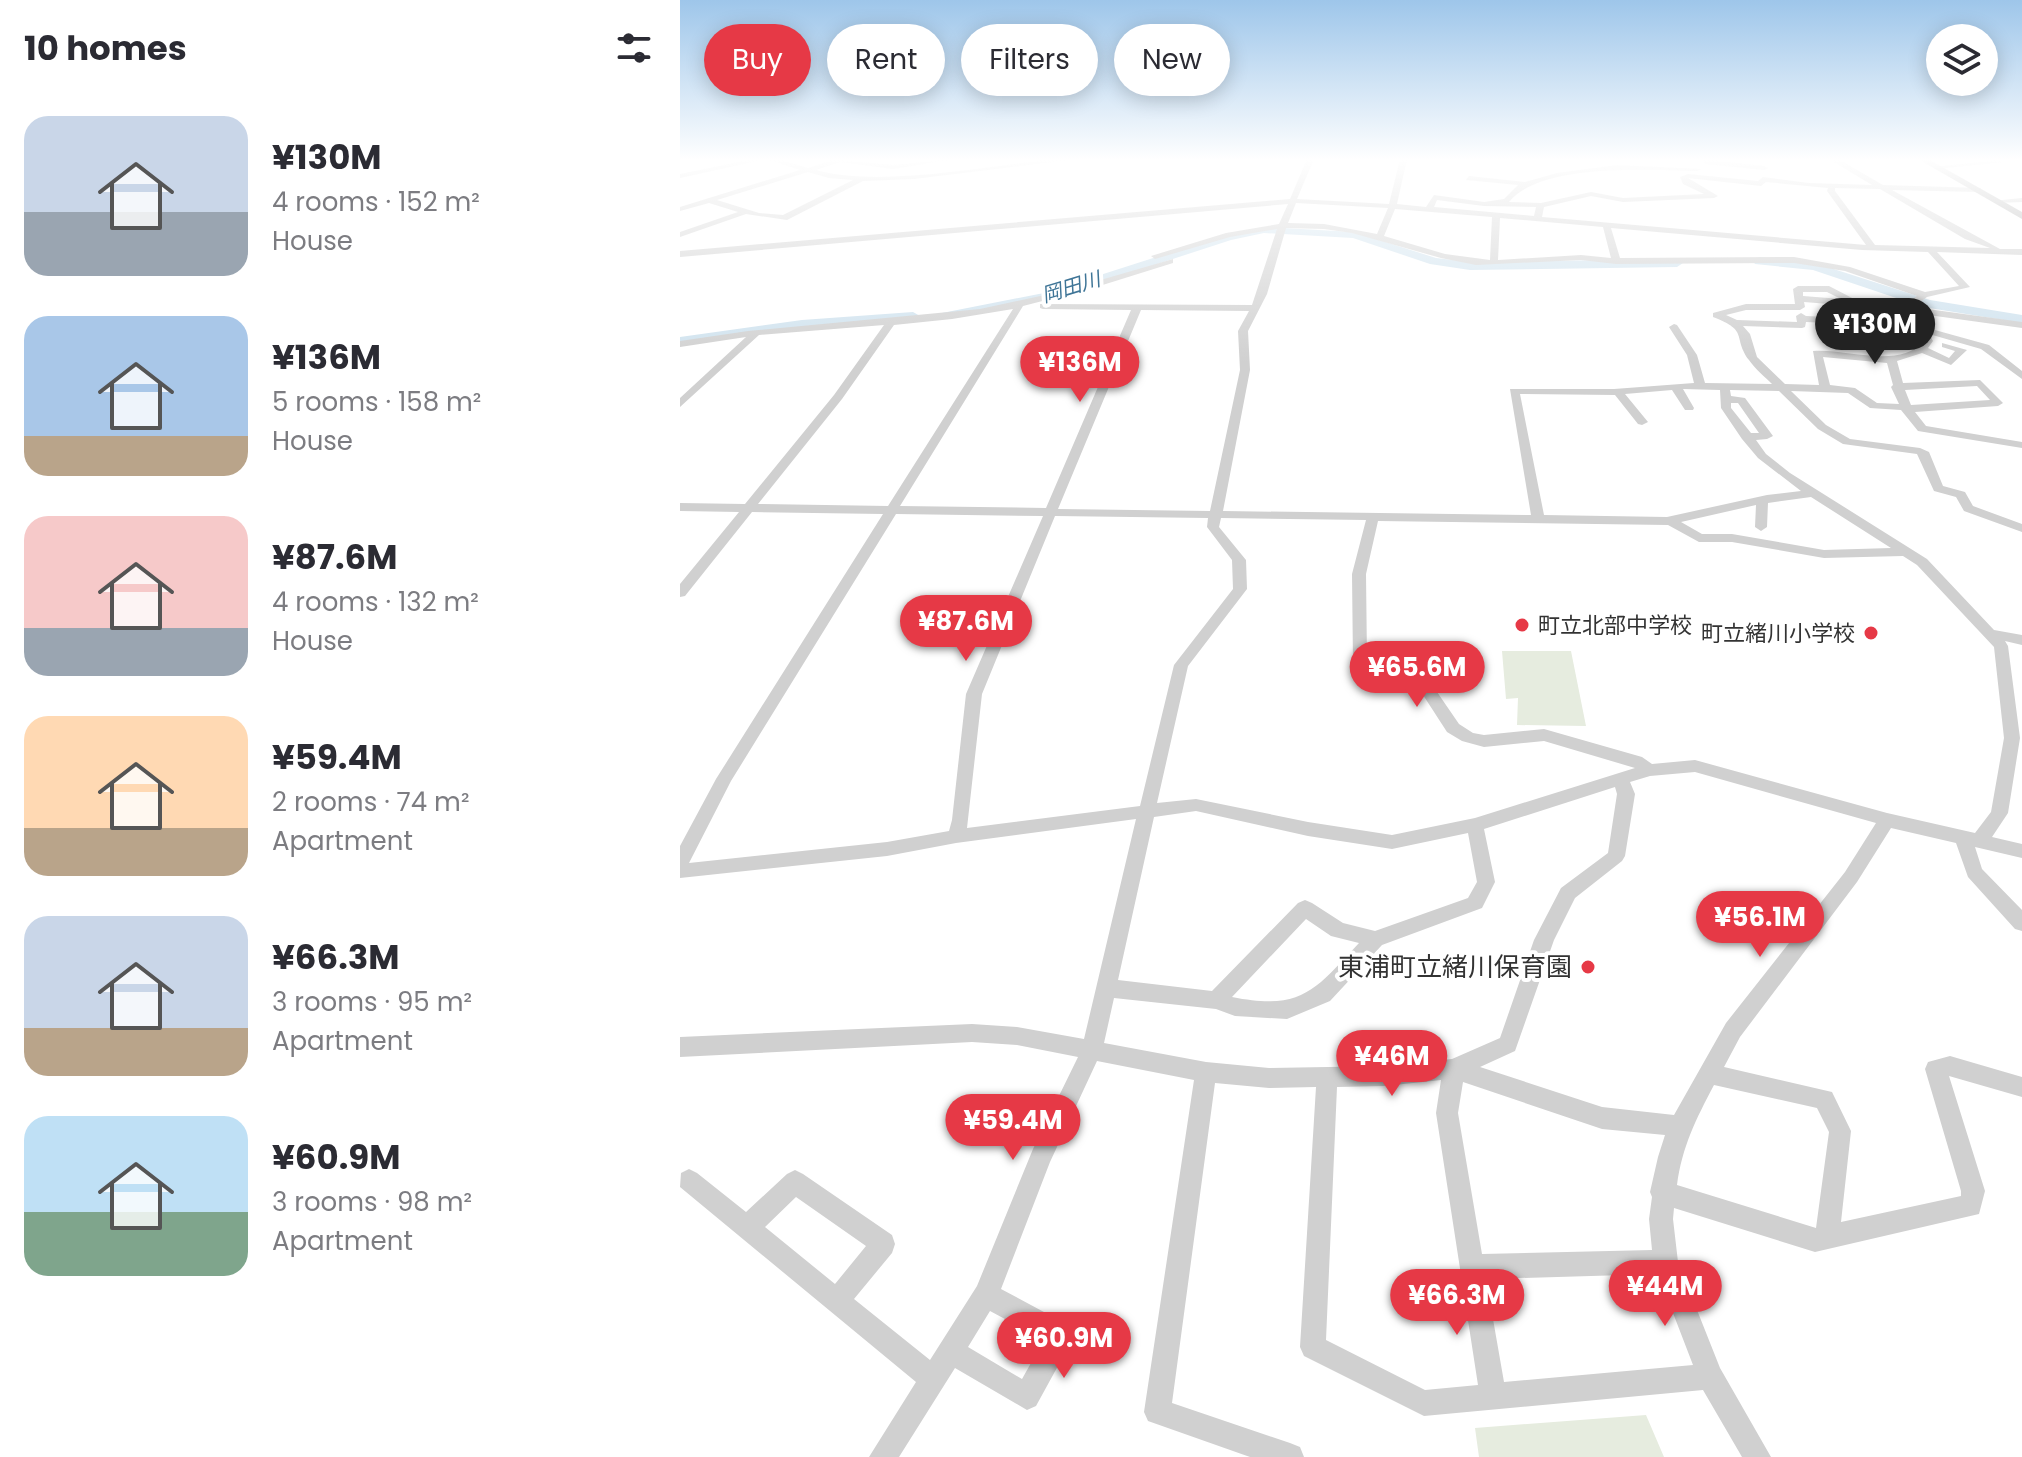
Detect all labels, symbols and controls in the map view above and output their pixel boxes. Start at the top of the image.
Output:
text: 10 homes [24,24,187,72]
chip: Buy [704,24,811,96]
chip: Rent [827,24,945,96]
chip: Filters [961,24,1098,96]
chip: New [1114,24,1230,96]
map controls [1926,24,1998,96]
button: layers [1926,24,1998,96]
icon: filters [612,26,656,70]
text: ¥130M [272,133,382,181]
icon: home [88,148,184,244]
text: 4 rooms · 152 m² [272,184,480,220]
text: House [272,223,353,259]
water label: 岡田川 [1038,264,1106,309]
pin: ¥130M [1819,298,1931,366]
text: ¥130M [1833,306,1917,342]
text: ¥136M [272,333,381,381]
pin: ¥136M [1024,336,1136,404]
text: ¥136M [1038,344,1122,380]
icon: home [88,348,184,444]
text: 5 rooms · 158 m² [272,384,481,420]
text: House [272,423,353,459]
text: ¥87.6M [272,533,398,581]
icon: home [88,548,184,644]
text: 4 rooms · 132 m² [272,584,479,620]
pin: ¥87.6M [901,595,1031,663]
text: ¥87.6M [918,603,1014,639]
place label: 町立北部中学校 [1538,610,1692,641]
marker: 町立北部中学校 [1513,616,1531,634]
place label: 町立緒川小学校 [1701,618,1855,649]
text: House [272,623,353,659]
marker: 町立緒川小学校 [1862,624,1880,642]
pin: ¥65.6M [1352,641,1482,709]
text: ¥65.6M [1368,649,1466,685]
text: ¥59.4M [272,733,402,781]
icon: home [88,748,184,844]
text: 2 rooms · 74 m² [272,784,469,820]
text: Apartment [272,823,413,859]
pin: ¥56.1M [1695,891,1825,959]
text: ¥56.1M [1714,899,1806,935]
text: ¥66.3M [272,933,400,981]
icon: home [88,948,184,1044]
place label: 東浦町立緒川保育園 [1338,949,1572,985]
marker: 東浦町立緒川保育園 [1579,958,1597,976]
text: 3 rooms · 95 m² [272,984,472,1020]
text: Apartment [272,1023,413,1059]
pin: ¥46M [1345,1030,1439,1098]
text: ¥46M [1354,1038,1430,1074]
pin: ¥59.4M [948,1094,1078,1162]
text: ¥59.4M [963,1102,1063,1138]
text: ¥60.9M [272,1133,400,1181]
icon: home [88,1148,184,1244]
text: 3 rooms · 98 m² [272,1184,472,1220]
text: Apartment [272,1223,413,1259]
pin: ¥44M [1618,1260,1712,1328]
text: ¥44M [1627,1268,1703,1304]
pin: ¥66.3M [1392,1269,1522,1337]
text: ¥66.3M [1408,1277,1506,1313]
pin: ¥60.9M [999,1312,1129,1380]
text: ¥60.9M [1015,1320,1113,1356]

